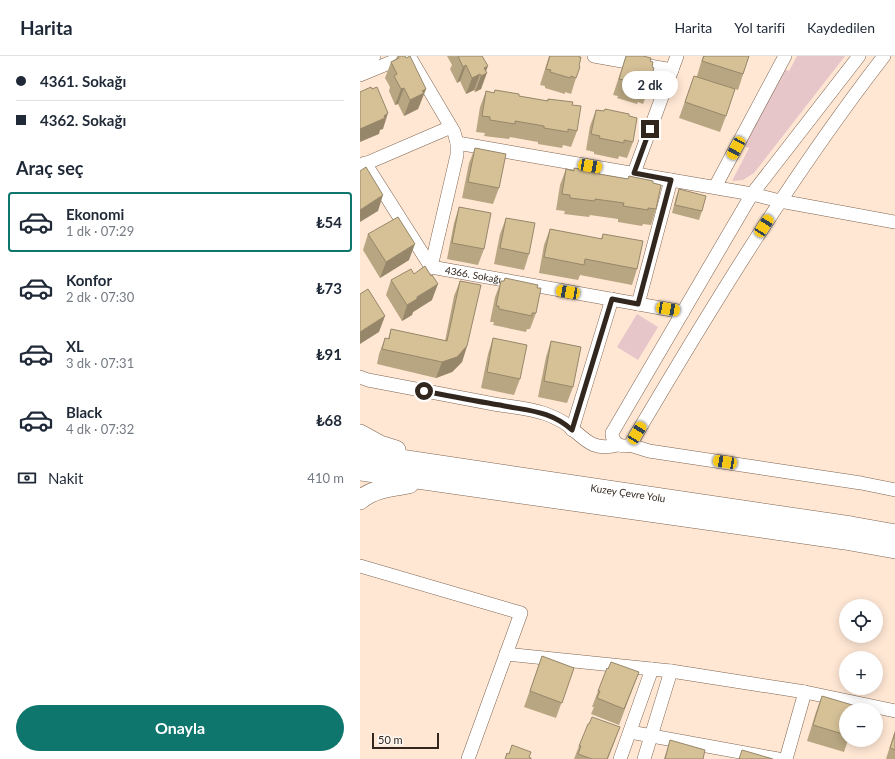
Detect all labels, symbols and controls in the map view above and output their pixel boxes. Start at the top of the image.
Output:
text: Harita [20,16,73,39]
text: Harita [674,19,712,36]
text: Yol tarifi [734,19,785,36]
text: Kaydedilen [807,19,875,36]
callout: 2 dk [622,71,678,99]
text: 4361. Sokağı [40,72,126,90]
text: 2 dk [637,77,663,93]
text: 4362. Sokağı [40,111,126,129]
route end [641,120,659,138]
car [725,135,747,161]
text: Araç seç [16,157,84,179]
car [577,158,603,174]
icon: car [18,204,54,240]
text: Ekonomi [66,205,124,223]
text: ₺54 [316,213,342,231]
car [752,213,776,239]
text: 1 dk · 07:29 [66,223,134,239]
street label: 4366. Sokağı [444,264,502,285]
icon: car [18,270,54,306]
text: Konfor [66,271,112,289]
text: ₺73 [316,279,342,297]
car [555,284,581,300]
text: 2 dk · 07:30 [66,289,134,305]
car [655,301,681,317]
icon: car [18,336,54,372]
text: XL [66,337,84,355]
text: ₺91 [316,345,342,363]
text: 3 dk · 07:31 [66,355,134,371]
route start [415,382,433,400]
icon: car [18,402,54,438]
text: Black [66,403,102,421]
text: ₺68 [316,411,342,429]
car [626,420,648,446]
text: 4 dk · 07:32 [66,421,134,437]
car [712,454,738,470]
icon: cash [16,467,38,489]
text: Nakit [48,469,83,487]
text: 410 m [307,470,344,486]
street label: Kuzey Çevre Yolu [590,481,666,504]
map controls [839,599,883,747]
button: locate [839,599,883,643]
button: + [839,651,883,695]
button: − [839,703,883,747]
button: Onayla [16,705,344,751]
scale bar [372,731,439,750]
text: 50 m [378,733,403,746]

